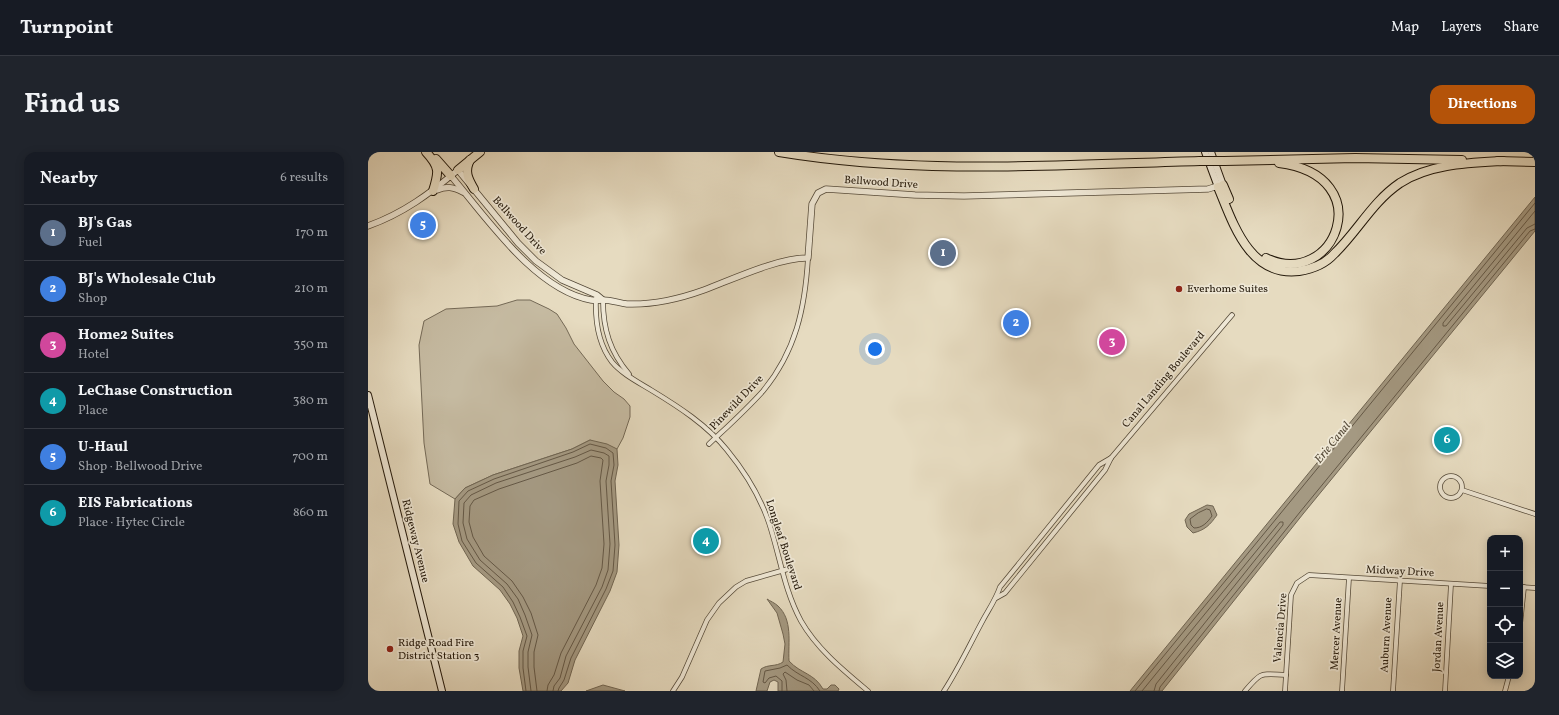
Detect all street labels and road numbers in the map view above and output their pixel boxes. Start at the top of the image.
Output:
street label: Bellwood Drive [844,173,918,193]
street label: Bellwood Drive [489,193,549,259]
street label: Canal Landing Boulevard [1119,329,1209,431]
street label: Pinewild Drive [707,372,767,434]
street label: Ridgeway Avenue [397,498,433,584]
street label: Longleaf Boulevard [761,498,805,592]
street label: Midway Drive [1366,563,1434,581]
street label: Valencia Drive [1270,593,1292,663]
street label: Mercer Avenue [1328,597,1346,671]
street label: Auburn Avenue [1378,597,1396,673]
street label: Jordan Avenue [1430,601,1448,673]

